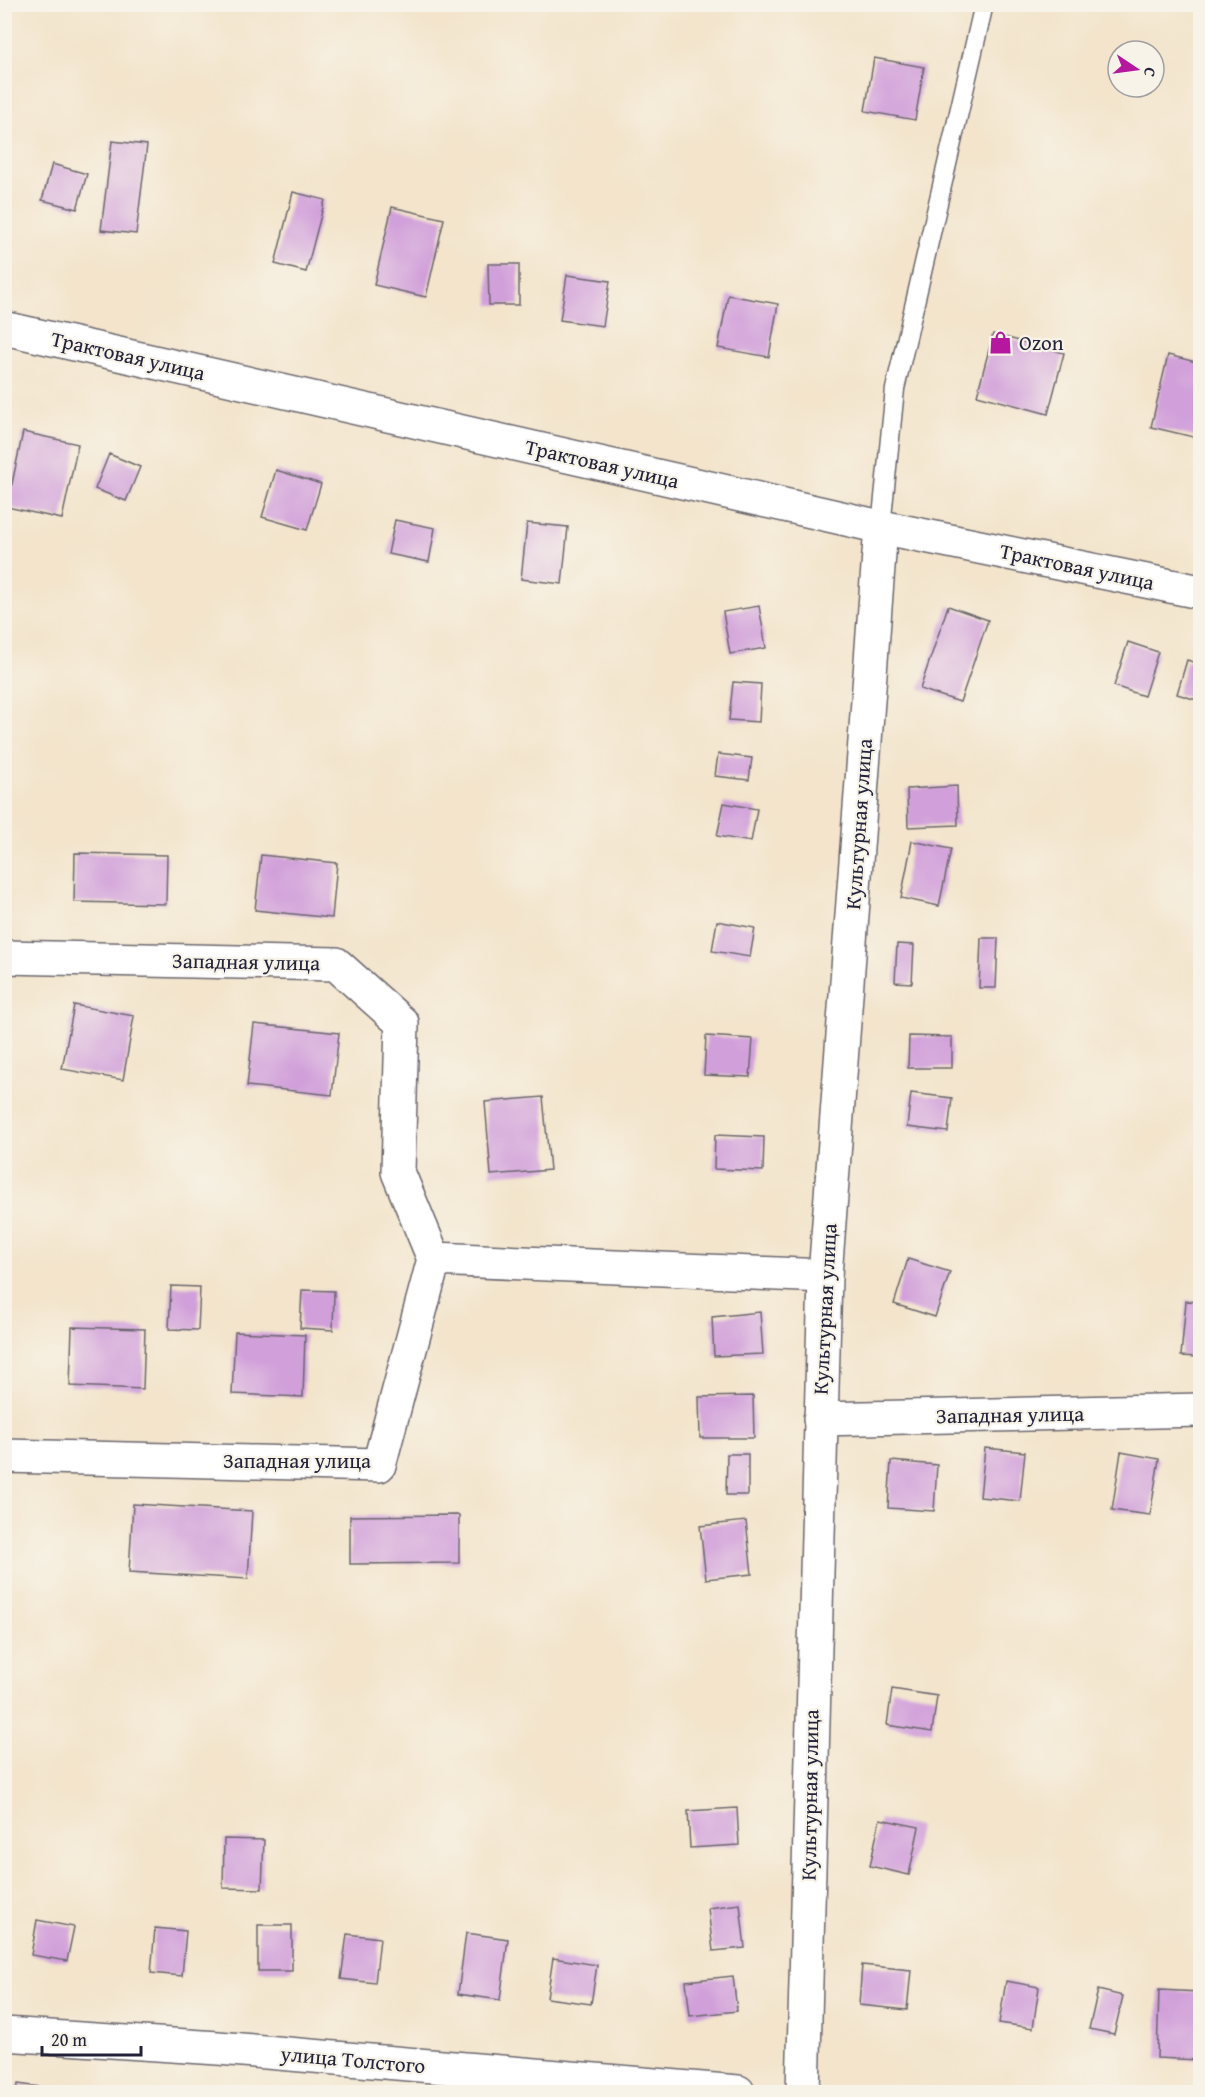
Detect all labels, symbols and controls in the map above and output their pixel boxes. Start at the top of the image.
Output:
north arrow [1106,39,1166,99]
text: С [1138,65,1163,79]
street label: Трактовая улица [48,323,208,388]
place label: Ozon [1019,327,1064,358]
shop icon: Ozon [988,330,1014,356]
street label: Трактовая улица [522,431,682,496]
street label: Трактовая улица [997,535,1157,598]
street label: Культурная улица [837,737,880,911]
street label: Западная улица [172,945,320,978]
street label: Культурная улица [805,1223,844,1395]
street label: Западная улица [936,1398,1084,1431]
street label: Западная улица [223,1445,371,1476]
street label: Культурная улица [793,1709,826,1881]
scale bar [42,2019,141,2057]
text: 20 m [51,2026,87,2053]
street label: улица Толстого [278,2038,427,2081]

